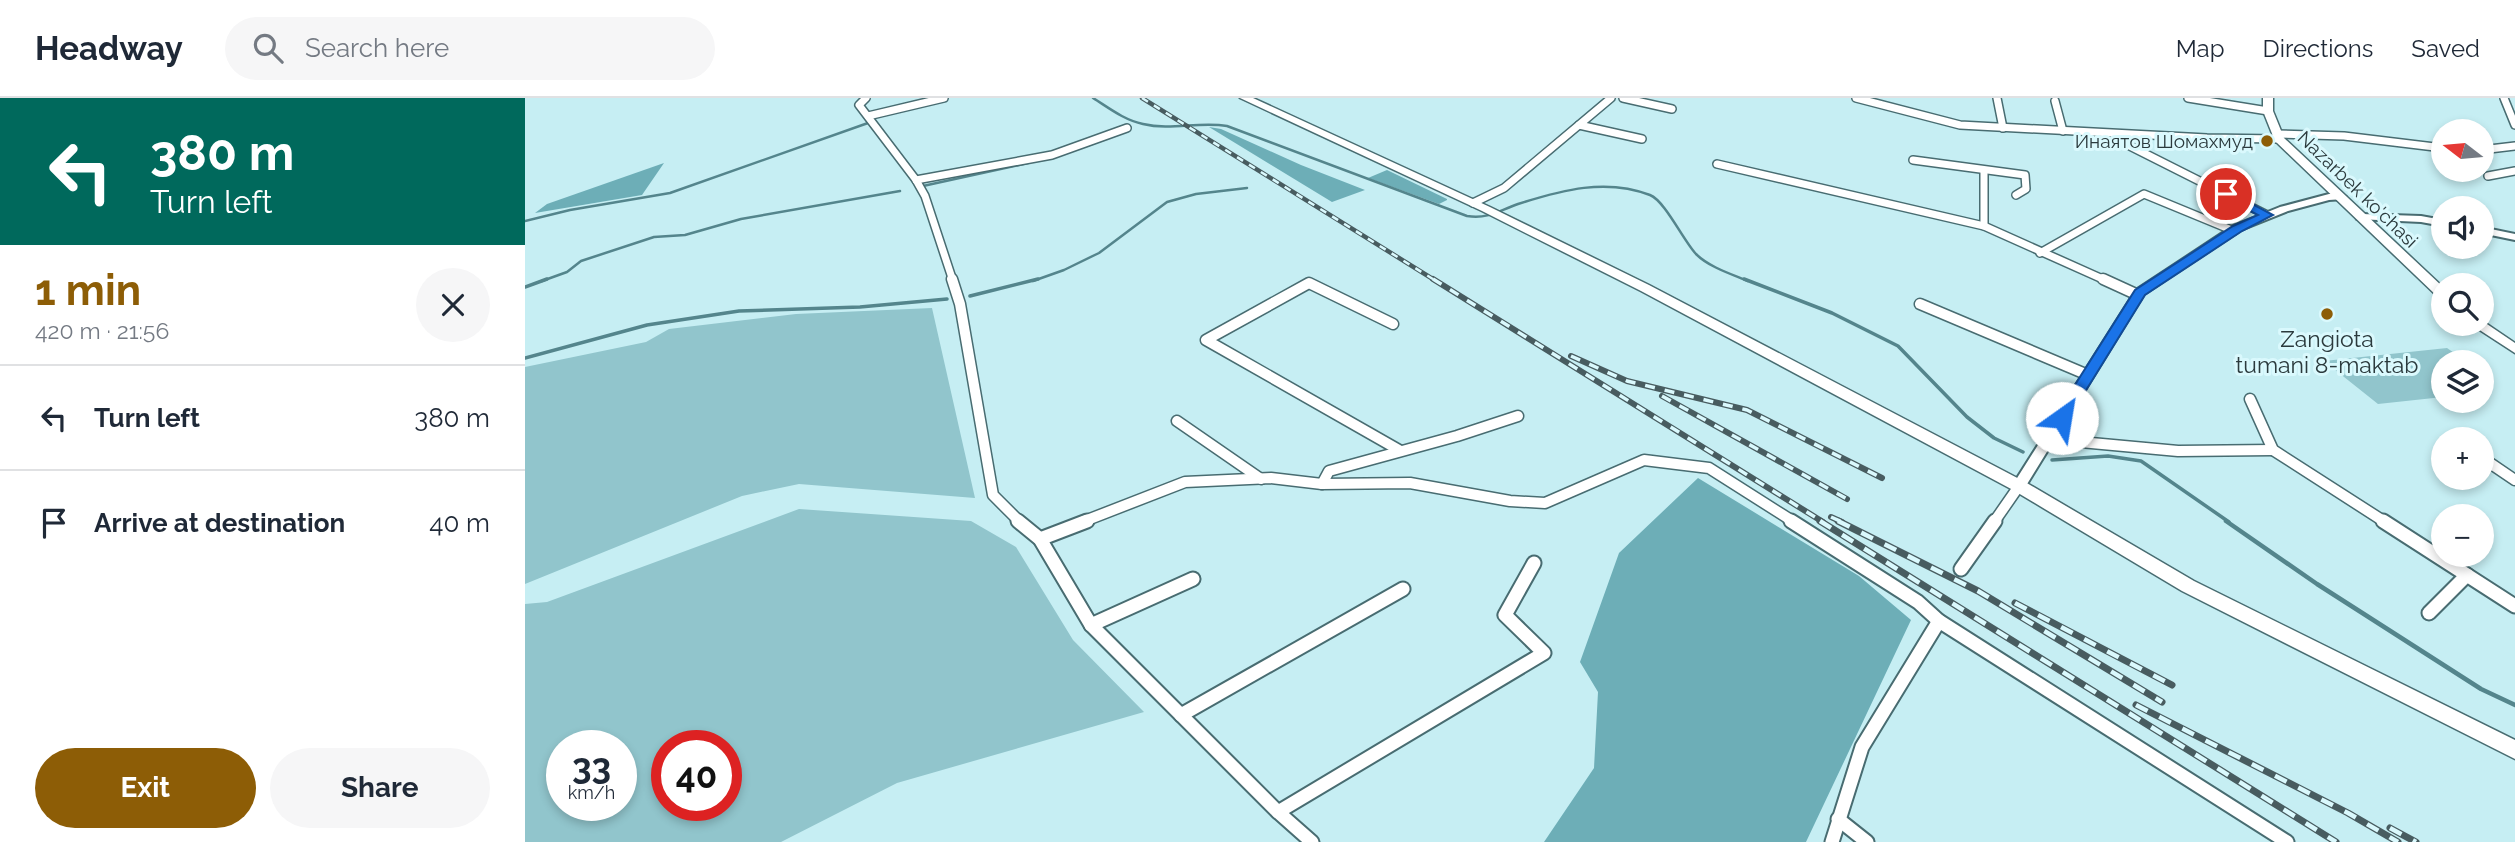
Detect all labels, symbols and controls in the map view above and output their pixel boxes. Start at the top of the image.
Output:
search box [225,17,715,80]
text: Headway [35,29,183,68]
icon: search [249,29,287,67]
text: Search here [305,33,449,63]
text: Map [2176,34,2225,63]
text: Directions [2263,34,2373,63]
text: Saved [2411,34,2480,63]
north arrow [2431,119,2494,182]
map controls [2431,119,2494,567]
text: 380 m [150,124,294,181]
icon: left [35,126,126,217]
street label: Nazarbek ko'chasi [2294,126,2422,252]
place label: Инаятов Шомахмуд [2075,130,2253,152]
marker: Инаятов Шомахмуд [2259,133,2275,149]
pin [2196,164,2256,224]
icon: arrive [2207,175,2245,213]
text: Turn left [150,183,272,220]
button: sound [2431,196,2494,259]
text: 1 min [35,266,141,315]
button: close [416,268,490,342]
button: search [2431,273,2494,336]
marker: Zangiota tumani 8-maktab [2319,306,2335,322]
text: 420 m · 21:56 [35,317,169,344]
place label: Zangiota tumani 8-maktab [2236,325,2418,378]
button: layers [2431,350,2494,413]
position arrow [2025,381,2099,455]
icon: left [35,399,73,437]
text: Turn left [94,403,200,433]
text: 380 m [414,403,490,433]
button: + [2431,427,2494,490]
icon: arrive [35,504,73,542]
button: − [2431,504,2494,567]
text: Arrive at destination [94,508,345,538]
text: 40 m [429,508,490,538]
speed limit sign: 40 [651,730,742,821]
text: 33 [572,746,611,787]
button: Exit [35,748,256,828]
button: Share [270,748,490,828]
text: km/h [568,782,615,803]

